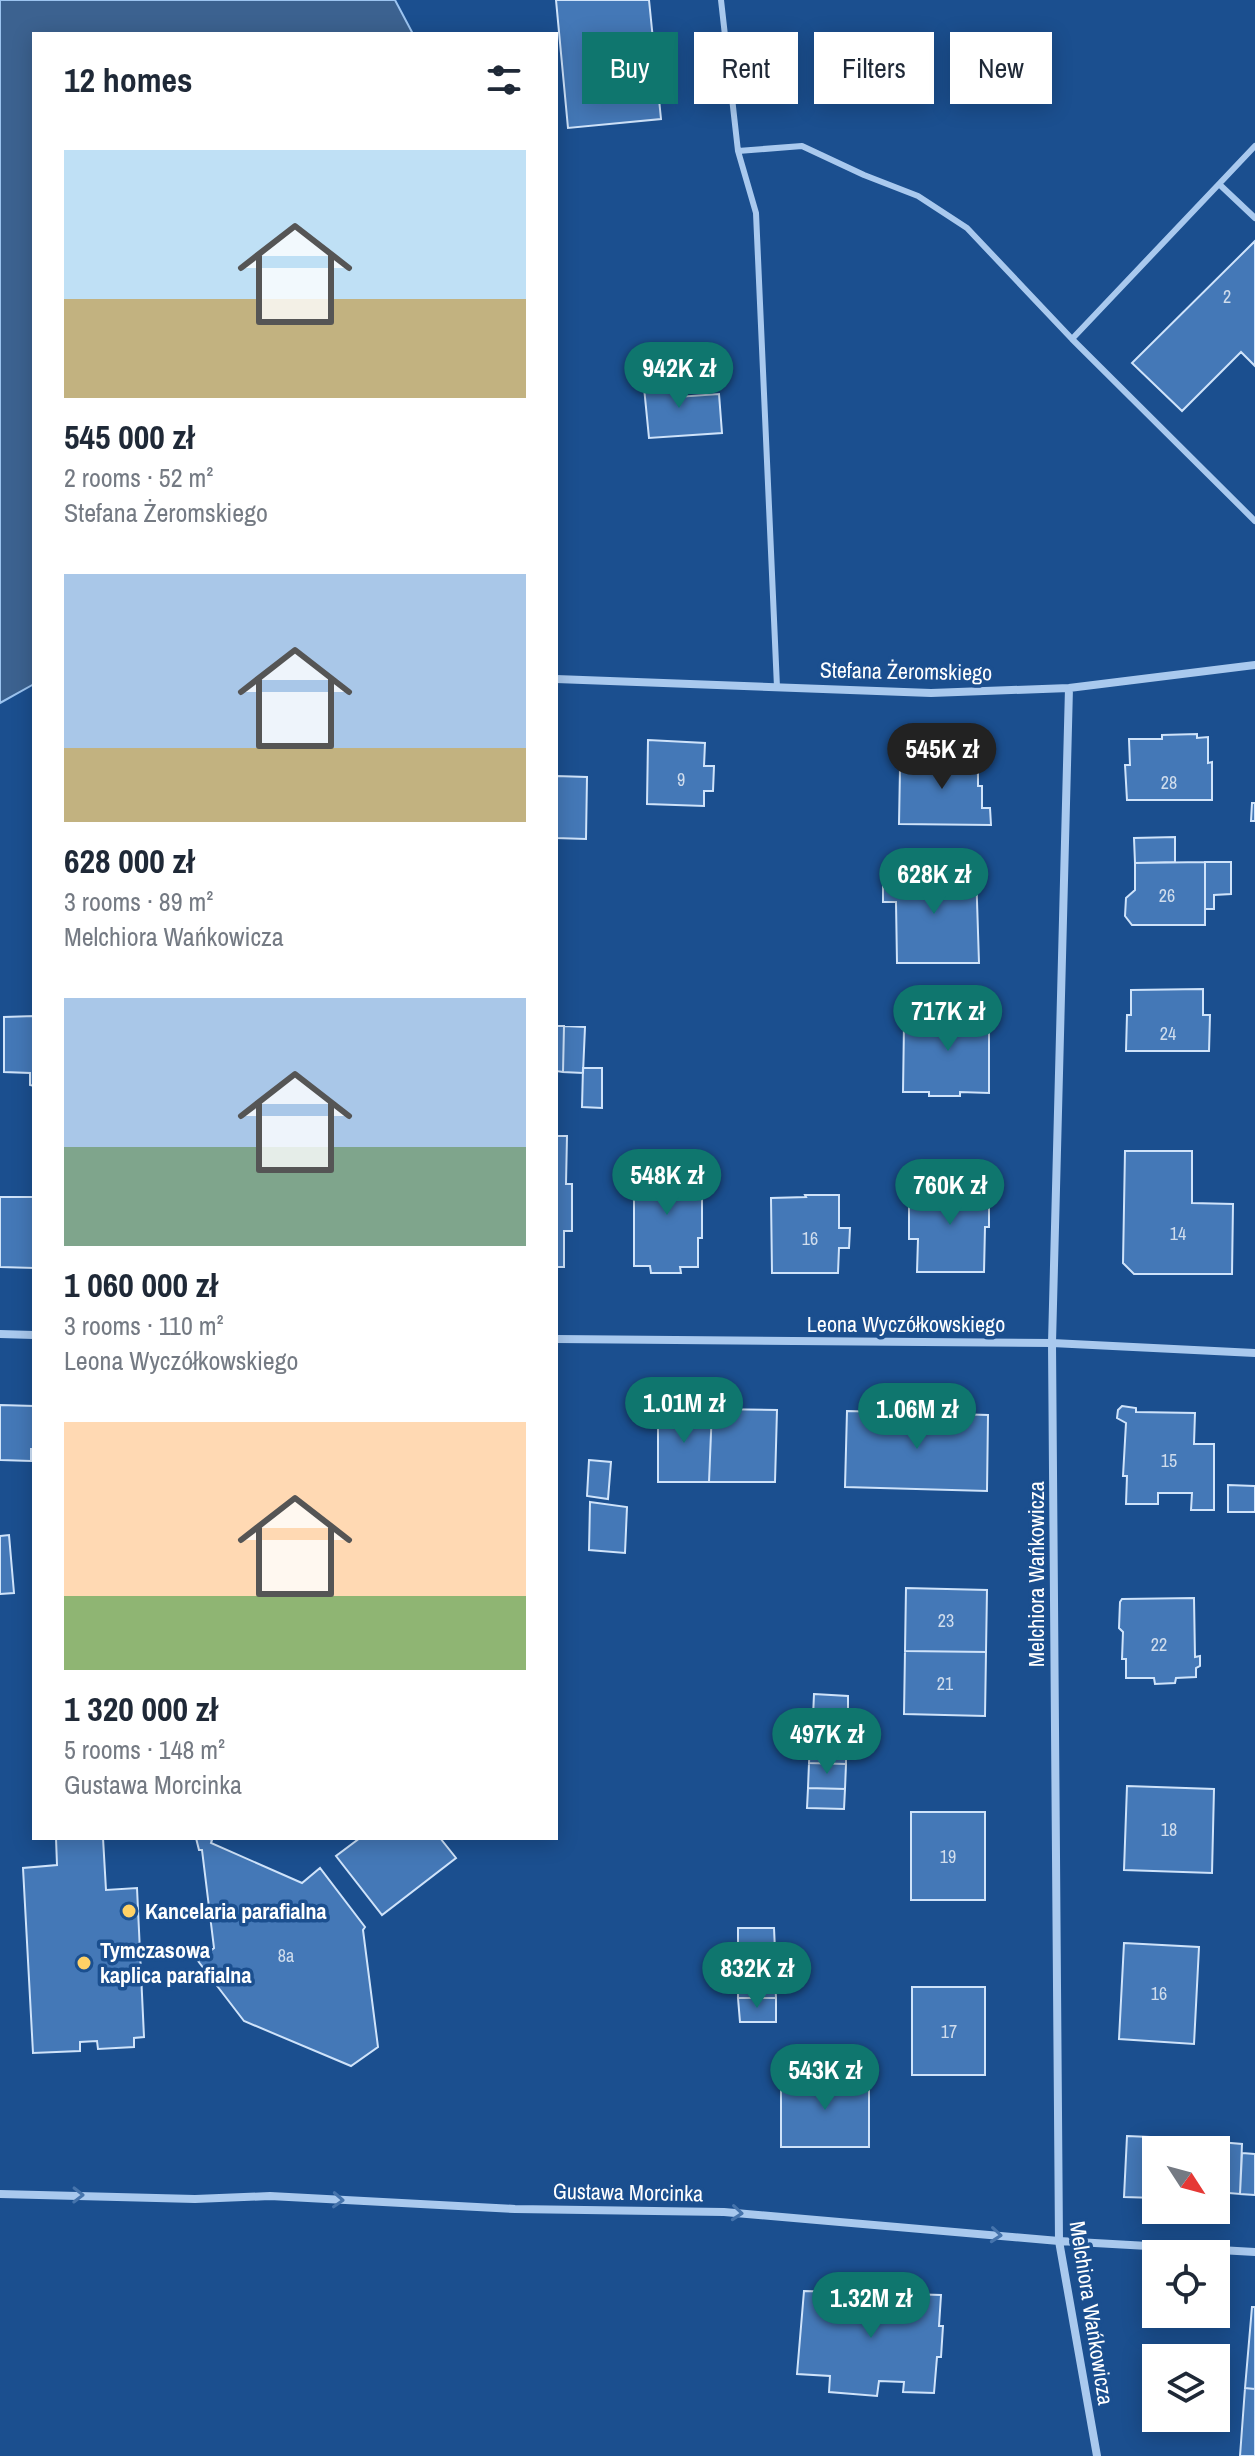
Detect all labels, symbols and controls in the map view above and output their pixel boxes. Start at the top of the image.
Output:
chip: Buy [582,32,678,104]
chip: Rent [694,32,798,104]
chip: Filters [814,32,934,104]
chip: New [950,32,1052,104]
text: 12 homes [64,57,193,103]
icon: filters [482,58,526,102]
icon: home [223,202,367,346]
house number: 2 [1223,284,1231,309]
pin: 942K zł [605,342,753,410]
text: 942K zł [642,350,716,385]
text: 545 000 zł [64,414,194,460]
text: 2 rooms · 52 m² [64,460,213,495]
text: Stefana Żeromskiego [64,495,268,530]
icon: home [223,626,367,770]
street label: Stefana Żeromskiego [820,654,992,688]
pin: 545K zł [868,723,1016,791]
text: 545K zł [905,731,979,766]
house number: 9 [677,767,685,792]
house number: 28 [1161,770,1177,795]
text: 628 000 zł [64,838,194,884]
pin: 628K zł [860,848,1008,916]
text: 628K zł [897,856,971,891]
house number: 26 [1159,883,1175,908]
text: 3 rooms · 89 m² [64,884,213,919]
text: Melchiora Wańkowicza [64,919,284,954]
pin: 717K zł [874,985,1022,1053]
text: 717K zł [911,993,985,1028]
house number: 24 [1160,1021,1176,1046]
icon: home [223,1050,367,1194]
pin: 548K zł [593,1149,741,1217]
text: 548K zł [630,1157,704,1192]
pin: 760K zł [876,1159,1024,1227]
text: 760K zł [913,1167,987,1202]
house number: 14 [1170,1221,1186,1246]
house number: 16 [802,1226,818,1251]
text: 1 060 000 zł [64,1262,217,1308]
text: 3 rooms · 110 m² [64,1308,224,1343]
street label: Leona Wyczółkowskiego [807,1309,1005,1339]
text: Leona Wyczółkowskiego [64,1343,298,1378]
pin: 1.01M zł [601,1377,767,1445]
pin: 1.06M zł [834,1383,1000,1451]
text: 1.01M zł [643,1385,725,1420]
text: 1.06M zł [876,1391,958,1426]
house number: 15 [1161,1448,1177,1473]
icon: home [223,1474,367,1618]
street label: Melchiora Wańkowicza [1021,1481,1051,1667]
house number: 23 [938,1608,954,1633]
house number: 22 [1151,1632,1167,1657]
house number: 21 [937,1671,954,1696]
text: 1 320 000 zł [64,1686,217,1732]
pin: 497K zł [753,1708,901,1776]
text: 497K zł [790,1716,864,1751]
text: 5 rooms · 148 m² [64,1732,225,1767]
text: Gustawa Morcinka [64,1767,242,1802]
house number: 18 [1161,1817,1177,1842]
house number: 19 [940,1844,956,1869]
place label: Kancelaria parafialna [145,1896,327,1926]
marker: Kancelaria parafialna [120,1902,138,1920]
place label: Tymczasowa kaplica parafialna [100,1935,251,1990]
pin: 832K zł [683,1942,831,2010]
house number: 8a [278,1943,294,1968]
text: 832K zł [720,1950,794,1985]
marker: Tymczasowa kaplica parafialna [75,1954,93,1972]
house number: 16 [1151,1981,1167,2006]
house number: 17 [941,2019,957,2044]
pin: 543K zł [751,2044,899,2112]
text: 543K zł [788,2052,862,2087]
north arrow [1142,2136,1230,2224]
map controls [1142,2136,1230,2432]
street label: Gustawa Morcinka [553,2176,703,2208]
one-way arrow [72,2186,85,2204]
one-way arrow [332,2191,345,2208]
one-way arrow [731,2204,744,2221]
street label: Melchiora Wańkowicza [1063,2219,1121,2407]
one-way arrow [990,2226,1003,2243]
button: locate [1142,2240,1230,2328]
pin: 1.32M zł [788,2272,954,2340]
text: 1.32M zł [830,2280,912,2315]
button: layers [1142,2344,1230,2432]

